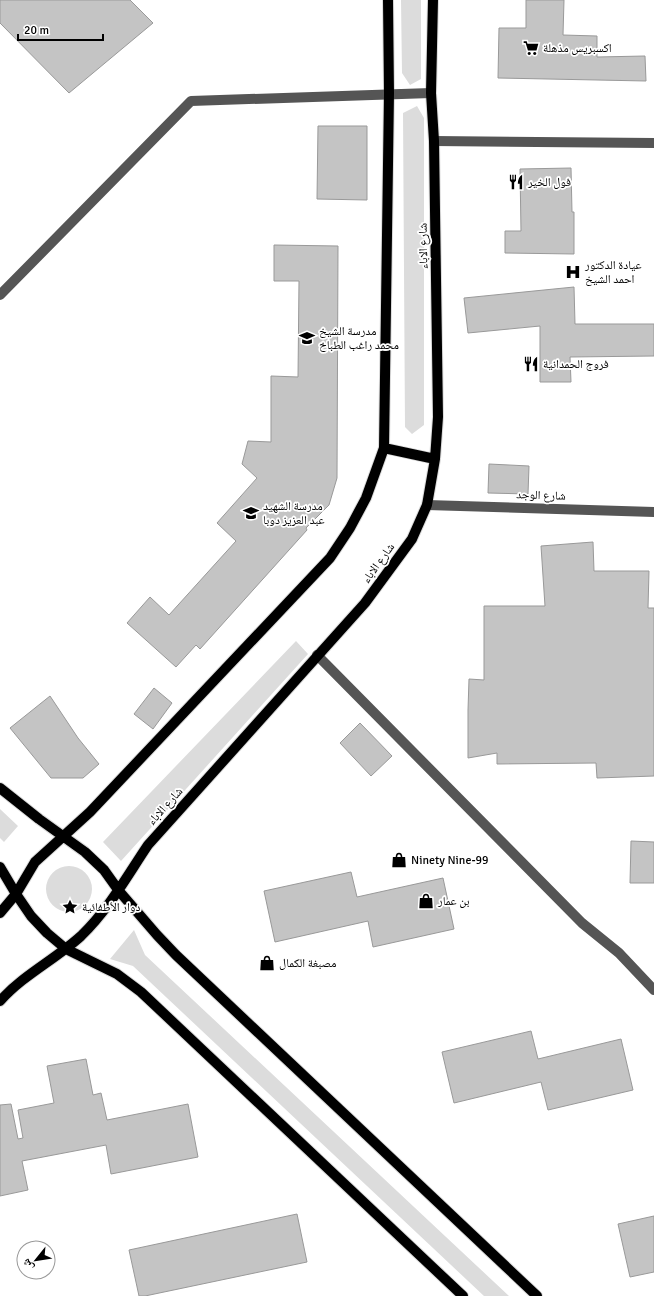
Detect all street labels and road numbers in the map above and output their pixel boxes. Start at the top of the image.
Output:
street label: شارع الاباء [416,223,431,269]
street label: شارع الوجد [516,487,566,504]
street label: شارع الاباء [359,540,398,586]
street label: شارع الاباء [144,784,186,828]

